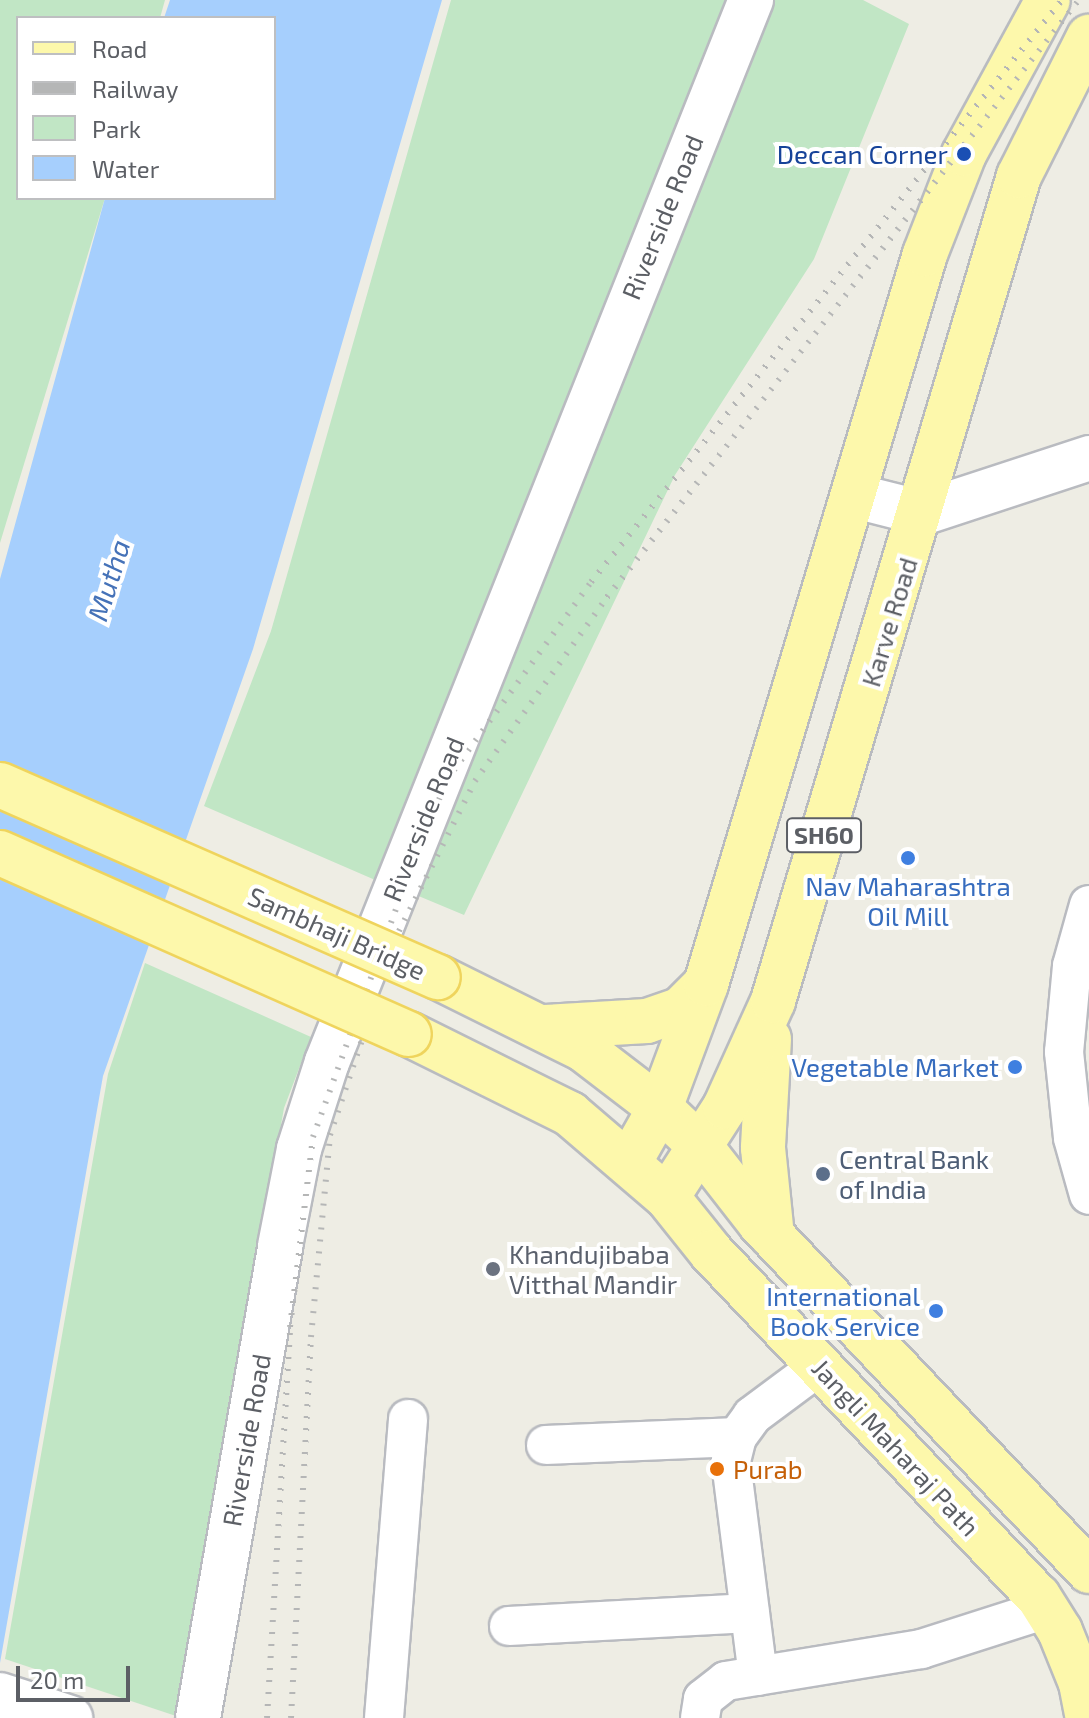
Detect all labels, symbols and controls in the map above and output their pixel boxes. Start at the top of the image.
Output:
legend [16,16,276,200]
text: Road [92,34,147,63]
text: Railway [92,74,178,103]
text: Park [92,114,141,143]
street label: Riverside Road [615,130,709,304]
place label: Deccan Corner [777,138,948,170]
marker: Deccan Corner [955,145,973,163]
text: Water [92,154,159,183]
water label: Mutha [80,535,136,625]
street label: Karve Road [855,554,923,690]
street label: Riverside Road [376,732,470,906]
road number: SH60 [786,815,862,855]
marker: Nav Maharashtra Oil Mill [899,849,917,867]
place label: Nav Maharashtra Oil Mill [805,870,1011,932]
street label: Sambhaji Bridge [243,880,431,986]
place label: Vegetable Market [791,1051,999,1083]
marker: Vegetable Market [1006,1058,1024,1076]
place label: Central Bank of India [839,1143,990,1204]
marker: Central Bank of India [814,1165,832,1183]
place label: Khandujibaba Vitthal Mandir [509,1238,678,1300]
marker: Khandujibaba Vitthal Mandir [484,1260,502,1278]
place label: International Book Service [766,1280,920,1342]
marker: International Book Service [927,1302,945,1320]
street label: Riverside Road [215,1351,277,1529]
street label: Jangli Maharaj Path [806,1352,986,1542]
place label: Purab [733,1453,803,1485]
marker: Purab [708,1460,726,1478]
scale bar [20,1650,134,1700]
text: 20 m [30,1665,84,1694]

